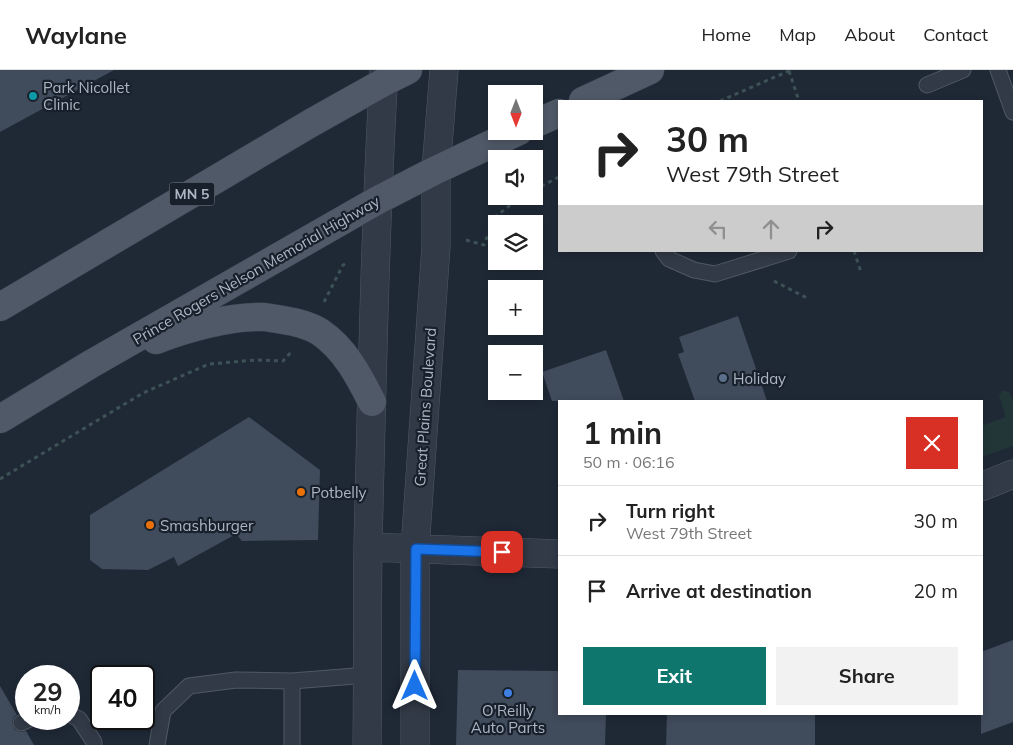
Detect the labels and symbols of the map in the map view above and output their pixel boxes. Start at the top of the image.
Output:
place label: Park Nicollet Clinic [43,78,130,114]
north arrow [488,85,542,140]
marker: Park Nicollet Clinic [27,90,39,102]
road number: MN 5 [170,182,214,206]
street label: Prince Rogers Nelson Memorial Highway [129,191,383,349]
street label: Great Plains Boulevard [410,327,440,487]
place label: Holiday [733,369,786,388]
marker: Holiday [717,372,729,384]
place label: Potbelly [311,483,366,502]
marker: Potbelly [295,486,307,498]
place label: Smashburger [160,516,254,535]
marker: Smashburger [144,519,156,531]
pin [481,531,523,573]
position arrow [388,659,440,711]
speed limit sign: 40 [90,665,155,730]
marker: O'Reilly Auto Parts [502,687,514,699]
place label: O'Reilly Auto Parts [471,701,545,737]

